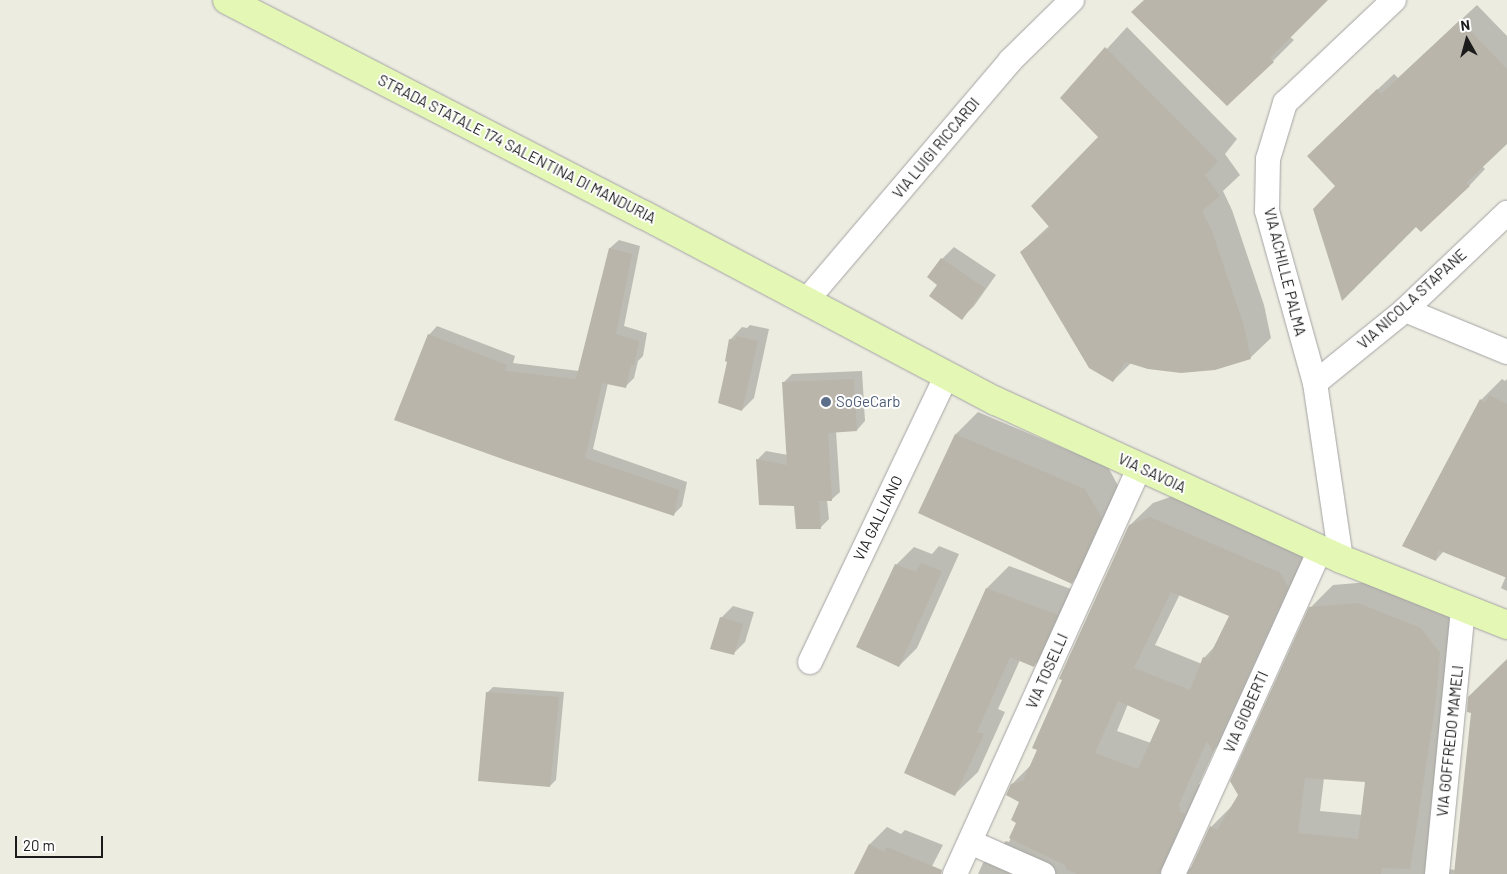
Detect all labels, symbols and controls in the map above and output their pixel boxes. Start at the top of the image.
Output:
north arrow [1442,15,1492,65]
text: N [1459,16,1471,34]
street label: STRADA STATALE 174 SALENTINA DI MANDURIA [375,71,659,227]
street label: VIA LUIGI RICCARDI [889,94,983,202]
street label: VIA ACHILLE PALMA [1260,206,1310,338]
street label: VIA NICOLA STAPANE [1354,245,1470,353]
place label: SoGeCarb [836,393,900,411]
marker: SoGeCarb [820,396,832,408]
street label: VIA SAVOIA [1115,449,1189,497]
street label: VIA GALLIANO [850,472,906,564]
street label: VIA TOSELLI [1022,630,1072,712]
street label: VIA GOFFREDO MAMELI [1433,664,1467,818]
street label: VIA GIOBERTI [1220,668,1272,756]
scale bar [18,826,105,858]
text: 20 m [23,836,55,854]

